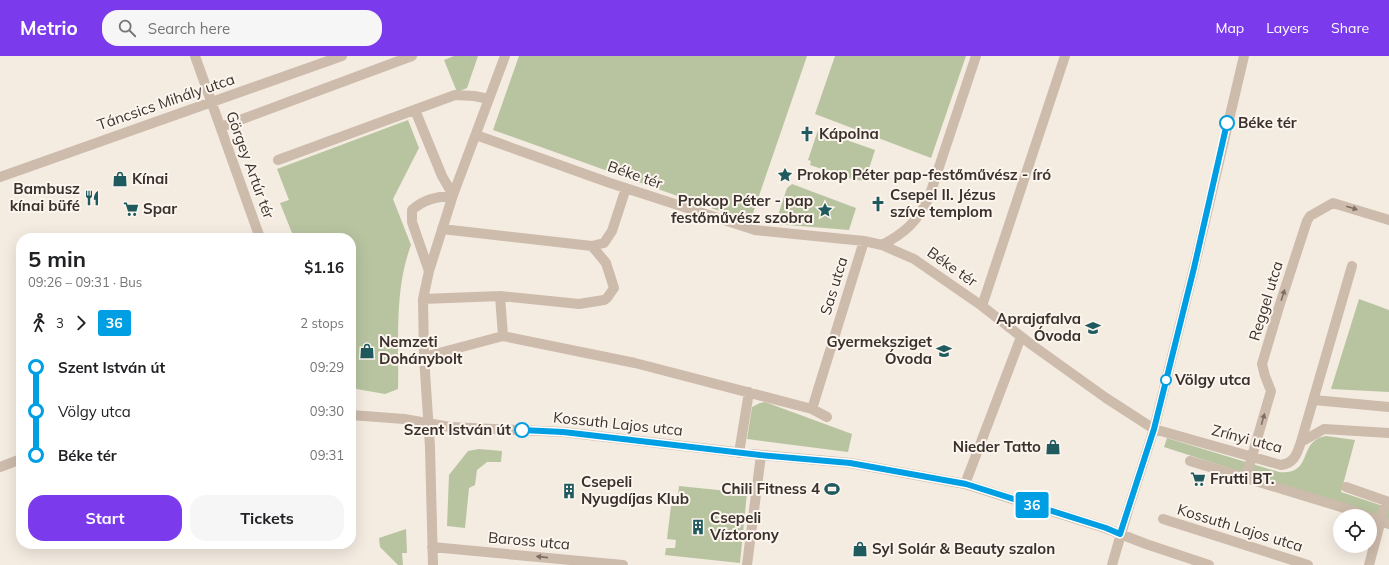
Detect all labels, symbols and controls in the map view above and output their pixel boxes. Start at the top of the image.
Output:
search box [102,10,382,46]
text: Metrio [20,16,78,40]
icon: search [116,17,138,39]
text: Search here [148,19,230,38]
text: Map [1215,19,1244,37]
text: Layers [1266,19,1309,37]
text: Share [1331,19,1369,37]
street label: Táncsics Mihály utca [95,69,237,134]
street label: Görgey Artúr tér [222,109,279,222]
place label: Béke tér [1238,113,1297,132]
marker: Béke tér [1219,115,1235,131]
place label: Kápolna [819,124,879,143]
church icon: Kápolna [798,125,816,143]
street label: Béke tér [605,156,666,193]
place label: Prokop Péter pap-festőművész - író [797,165,1051,184]
place icon: Prokop Péter pap-festőművész - író [776,166,794,184]
place label: Kínai [132,169,168,188]
shop icon: Kínai [111,170,129,188]
place label: Bambusz kínai büfé [10,179,80,215]
place label: Csepel II. Jézus szíve templom [890,185,996,221]
restaurant icon: Bambusz kínai büfé [83,189,101,207]
place label: Prokop Péter - pap festőművész szobra [671,191,813,227]
church icon: Csepel II. Jézus szíve templom [869,195,887,213]
place label: Spar [143,199,177,218]
supermarket icon: Spar [122,200,140,218]
place icon: Prokop Péter - pap festőművész szobra [816,201,834,219]
one-way arrow [1346,205,1358,211]
street label: Béke tér [924,243,981,291]
text: 5 min [28,245,86,273]
street label: Sas utca [816,254,851,317]
text: $1.16 [304,258,344,277]
street label: Reggel utca [1244,259,1287,343]
text: 09:26 – 09:31 · Bus [28,274,142,290]
one-way arrow [1280,289,1286,301]
place label: Aprajafalva Óvoda [996,309,1081,345]
icon: walk [28,312,50,334]
icon: forward [70,312,92,334]
text: 36 [106,314,123,332]
text: 3 [56,315,64,331]
text: 2 stops [300,315,344,331]
school or university icon: Aprajafalva Óvoda [1084,319,1102,337]
place label: Nemzeti Dohánybolt [379,332,463,368]
place label: Gyermeksziget Óvoda [826,332,932,368]
shop icon: Nemzeti Dohánybolt [358,342,376,360]
school or university icon: Gyermeksziget Óvoda [935,342,953,360]
text: Szent István út [58,358,165,377]
text: 09:29 [310,359,344,375]
place label: Völgy utca [1174,370,1251,389]
marker: Völgy utca [1160,374,1172,386]
text: Völgy utca [58,402,131,421]
text: 09:30 [310,403,344,419]
street label: Kossuth Lajos utca [552,407,684,440]
one-way arrow [1260,413,1266,425]
place label: Szent István út [404,420,511,439]
street label: Zrínyi utca [1210,420,1285,457]
marker: Szent István út [514,422,530,438]
place label: Nieder Tatto [953,437,1041,456]
shop icon: Nieder Tatto [1044,438,1062,456]
text: Béke tér [58,446,117,465]
text: 09:31 [310,447,344,463]
place label: Frutti BT. [1210,469,1274,488]
supermarket icon: Frutti BT. [1189,470,1207,488]
place label: Csepeli Nyugdíjas Klub [581,472,689,508]
place label: Chili Fitness 4 [721,479,820,498]
sports icon: Chili Fitness 4 [823,480,841,498]
building icon: Csepeli Nyugdíjas Klub [560,482,578,500]
line badge: 36 [1014,492,1050,518]
button: Start [28,495,182,541]
button: Tickets [190,495,344,541]
text: 36 [1024,496,1040,514]
street label: Kossuth Lajos utca [1175,499,1305,556]
place label: Csepeli Víztorony [709,508,780,544]
map controls [1333,509,1377,553]
button: locate [1333,509,1377,553]
building icon: Csepeli Víztorony [689,518,707,536]
street label: Baross utca [487,527,571,554]
place label: Syl Solár & Beauty szalon [872,539,1055,558]
shop icon: Syl Solár & Beauty szalon [851,540,869,558]
one-way arrow [536,554,548,560]

